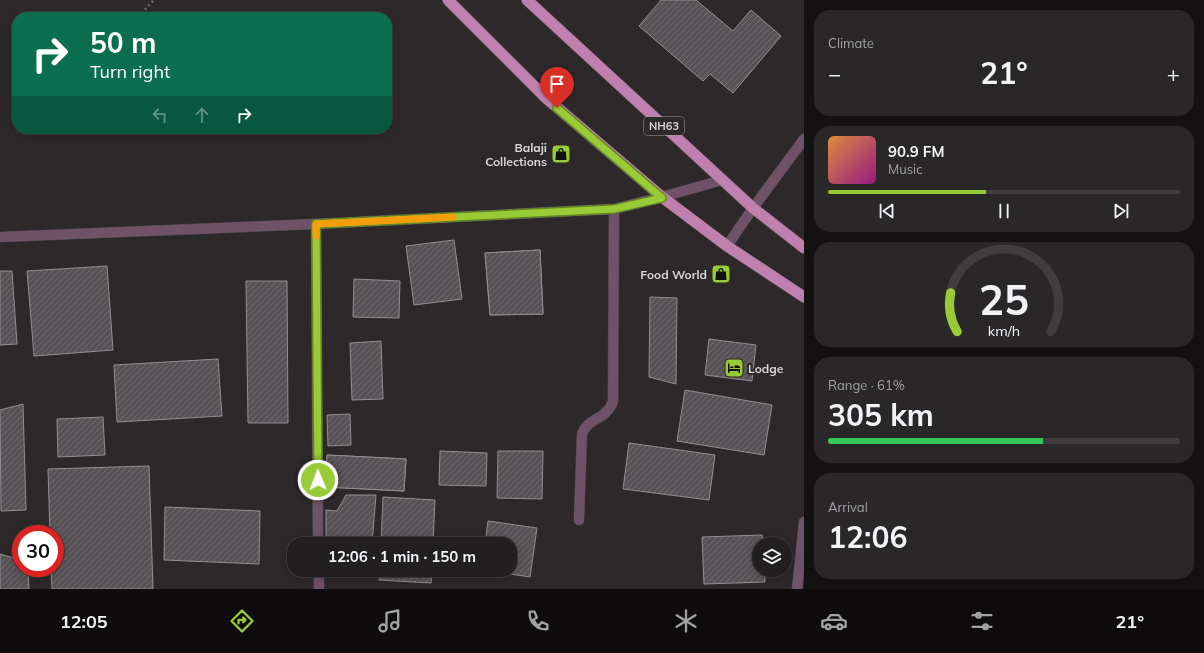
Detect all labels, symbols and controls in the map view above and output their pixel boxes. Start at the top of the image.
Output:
text: 50 m [90,25,156,60]
icon: right [24,28,76,80]
text: Climate [828,35,874,51]
text: 21° [980,54,1028,92]
text: Turn right [90,60,170,83]
text: − [828,60,841,88]
text: + [1167,60,1180,88]
pin [540,67,574,108]
icon: arrive [546,73,568,95]
icon: left [149,104,171,126]
icon: ahead [191,104,213,126]
icon: right [233,104,255,126]
road number: NH63 [644,117,684,135]
place label: Balaji Collections [485,140,547,169]
text: 90.9 FM [888,142,944,161]
shop icon: Balaji Collections [550,143,572,165]
text: Music [888,161,923,177]
icon: previous [876,200,898,222]
icon: pause [993,200,1015,222]
icon: next [1110,200,1132,222]
shop icon: Food World [710,263,732,285]
place label: Food World [640,267,707,282]
text: 25 [979,273,1029,325]
text: km/h [988,322,1020,340]
hotel icon: Lodge [723,357,745,379]
place label: Lodge [748,361,784,376]
text: Range · 61% [828,377,905,393]
text: 305 km [828,396,934,434]
position arrow [297,459,339,501]
text: Arrival [828,499,868,515]
text: 12:06 [828,518,907,556]
speed limit sign: 30 [12,525,64,577]
map controls [752,537,792,577]
button: layers [752,537,792,577]
text: 12:06 · 1 min · 150 m [328,547,476,566]
icon: directions [228,607,256,635]
icon: music [376,607,404,635]
icon: phone [524,607,552,635]
icon: climate [672,607,700,635]
icon: car [820,607,848,635]
icon: filters [968,607,996,635]
text: 12:05 [60,610,108,633]
text: 21° [1116,610,1144,633]

